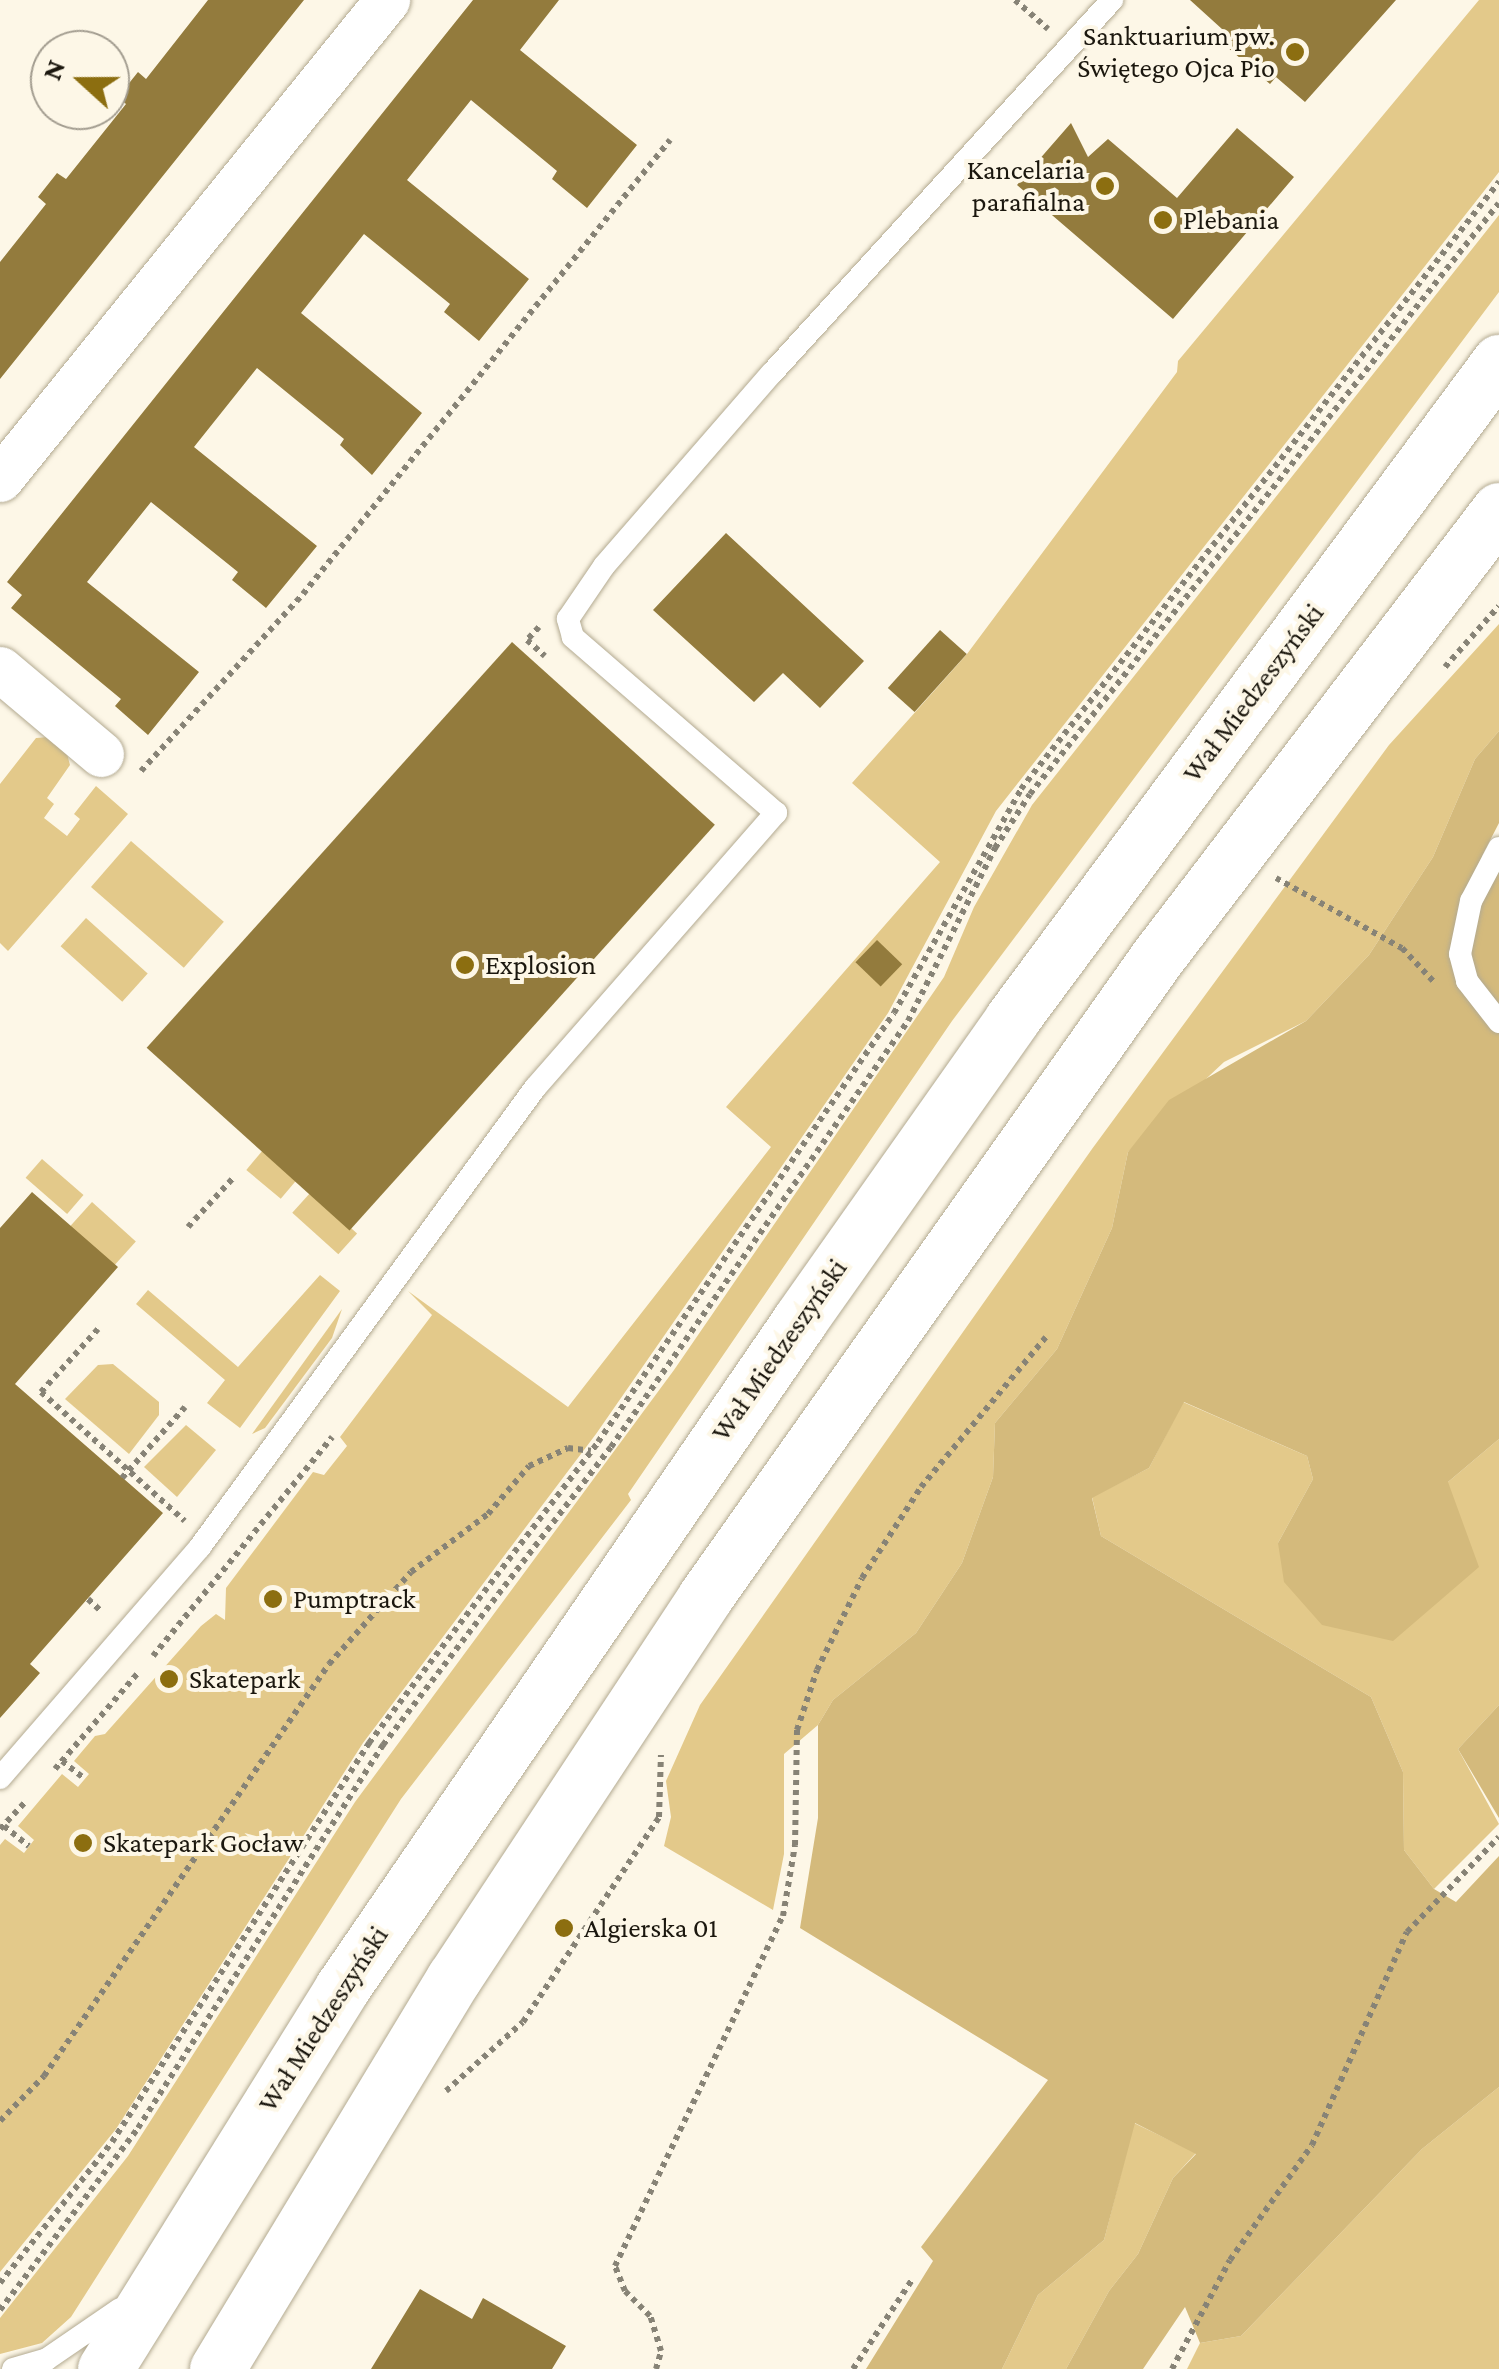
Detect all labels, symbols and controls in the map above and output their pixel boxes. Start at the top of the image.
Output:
place label: Sanktuarium pw. Świętego Ojca Pio [1077,19,1275,85]
north arrow [30,30,130,130]
marker: Sanktuarium pw. Świętego Ojca Pio [1284,41,1306,63]
text: N [36,55,71,84]
place label: Kancelaria parafialna [967,153,1085,219]
marker: Kancelaria parafialna [1094,175,1116,197]
place label: Plebania [1183,203,1279,237]
marker: Plebania [1152,209,1174,231]
street label: Wał Miedzeszyński [1175,597,1331,789]
place label: Explosion [485,948,596,982]
marker: Explosion [454,954,476,976]
street label: Wał Miedzeszyński [704,1253,854,1447]
place label: Pumptrack [293,1582,416,1616]
marker: Pumptrack [262,1588,284,1610]
place label: Skatepark [189,1662,300,1696]
marker: Skatepark [158,1668,180,1690]
place label: Skatepark Gocław [103,1826,304,1860]
marker: Skatepark Gocław [72,1832,94,1854]
place label: Algierska 01 [584,1911,718,1945]
marker: Algierska 01 [553,1917,575,1939]
street label: Wał Miedzeszyński [251,1920,395,2118]

